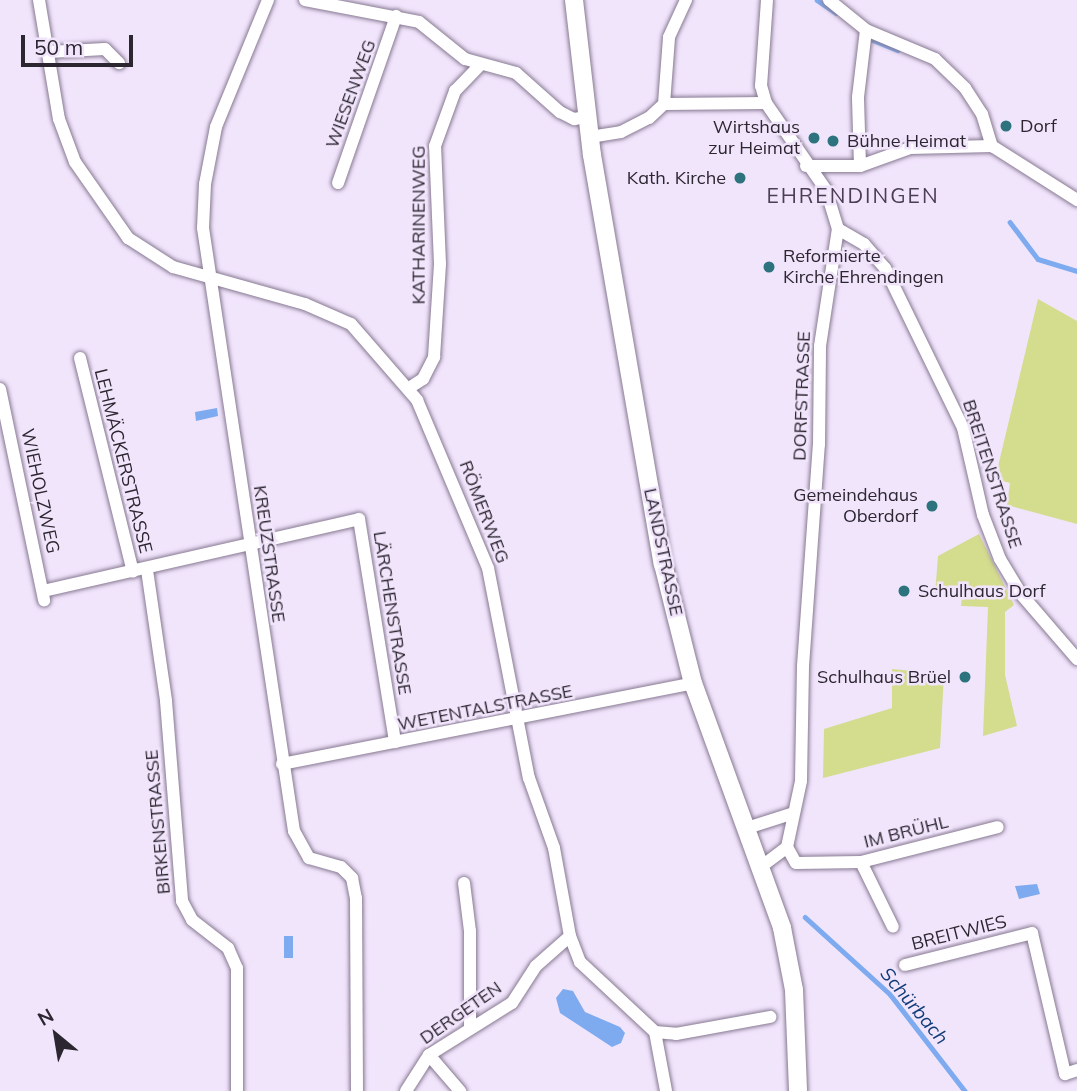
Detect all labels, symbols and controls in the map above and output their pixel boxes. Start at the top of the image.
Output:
scale bar [24,21,136,65]
text: 50 m [34,34,83,60]
street label: WIESENWEG [321,37,381,151]
place label: Dorf [1020,115,1057,137]
place label: Wirtshaus zur Heimat [708,117,800,160]
marker: Dorf [998,118,1014,134]
marker: Wirtshaus zur Heimat [806,130,822,146]
place label: Bühne Heimat [847,130,966,152]
marker: Bühne Heimat [825,133,841,149]
street label: KATHARINENWEG [408,146,430,304]
place label: Kath. Kirche [627,167,726,189]
marker: Kath. Kirche [732,170,748,186]
district label: EHRENDINGEN [768,182,938,208]
place label: Reformierte Kirche Ehrendingen [783,246,944,288]
marker: Reformierte Kirche Ehrendingen [761,259,777,275]
street label: DORFSTRASSE [789,331,815,461]
street label: LEHMÄCKERSTRASSE [90,366,156,556]
street label: BREITENSTRASSE [958,397,1026,551]
street label: WIEHOLZWEG [16,427,64,555]
street label: RÖMERWEG [455,458,513,566]
street label: KREUZSTRASSE [249,484,289,624]
place label: Gemeindehaus Oberdorf [793,485,918,528]
street label: LANDSTRASSE [639,486,687,618]
marker: Gemeindehaus Oberdorf [924,498,940,514]
street label: LÄRCHENSTRASSE [368,530,416,696]
place label: Schulhaus Dorf [918,580,1046,602]
marker: Schulhaus Dorf [896,583,912,599]
place label: Schulhaus Brüel [817,666,951,688]
marker: Schulhaus Brüel [957,669,973,685]
street label: WETENTALSTRASSE [396,680,574,736]
street label: BIRKENSTRASSE [141,749,175,895]
street label: IM BRÜHL [862,811,950,853]
street label: BREITWIES [909,911,1009,955]
water label: Schürbach [875,963,953,1049]
street label: DERGETEN [416,977,506,1049]
north arrow [21,1000,91,1070]
text: N [33,1003,58,1031]

